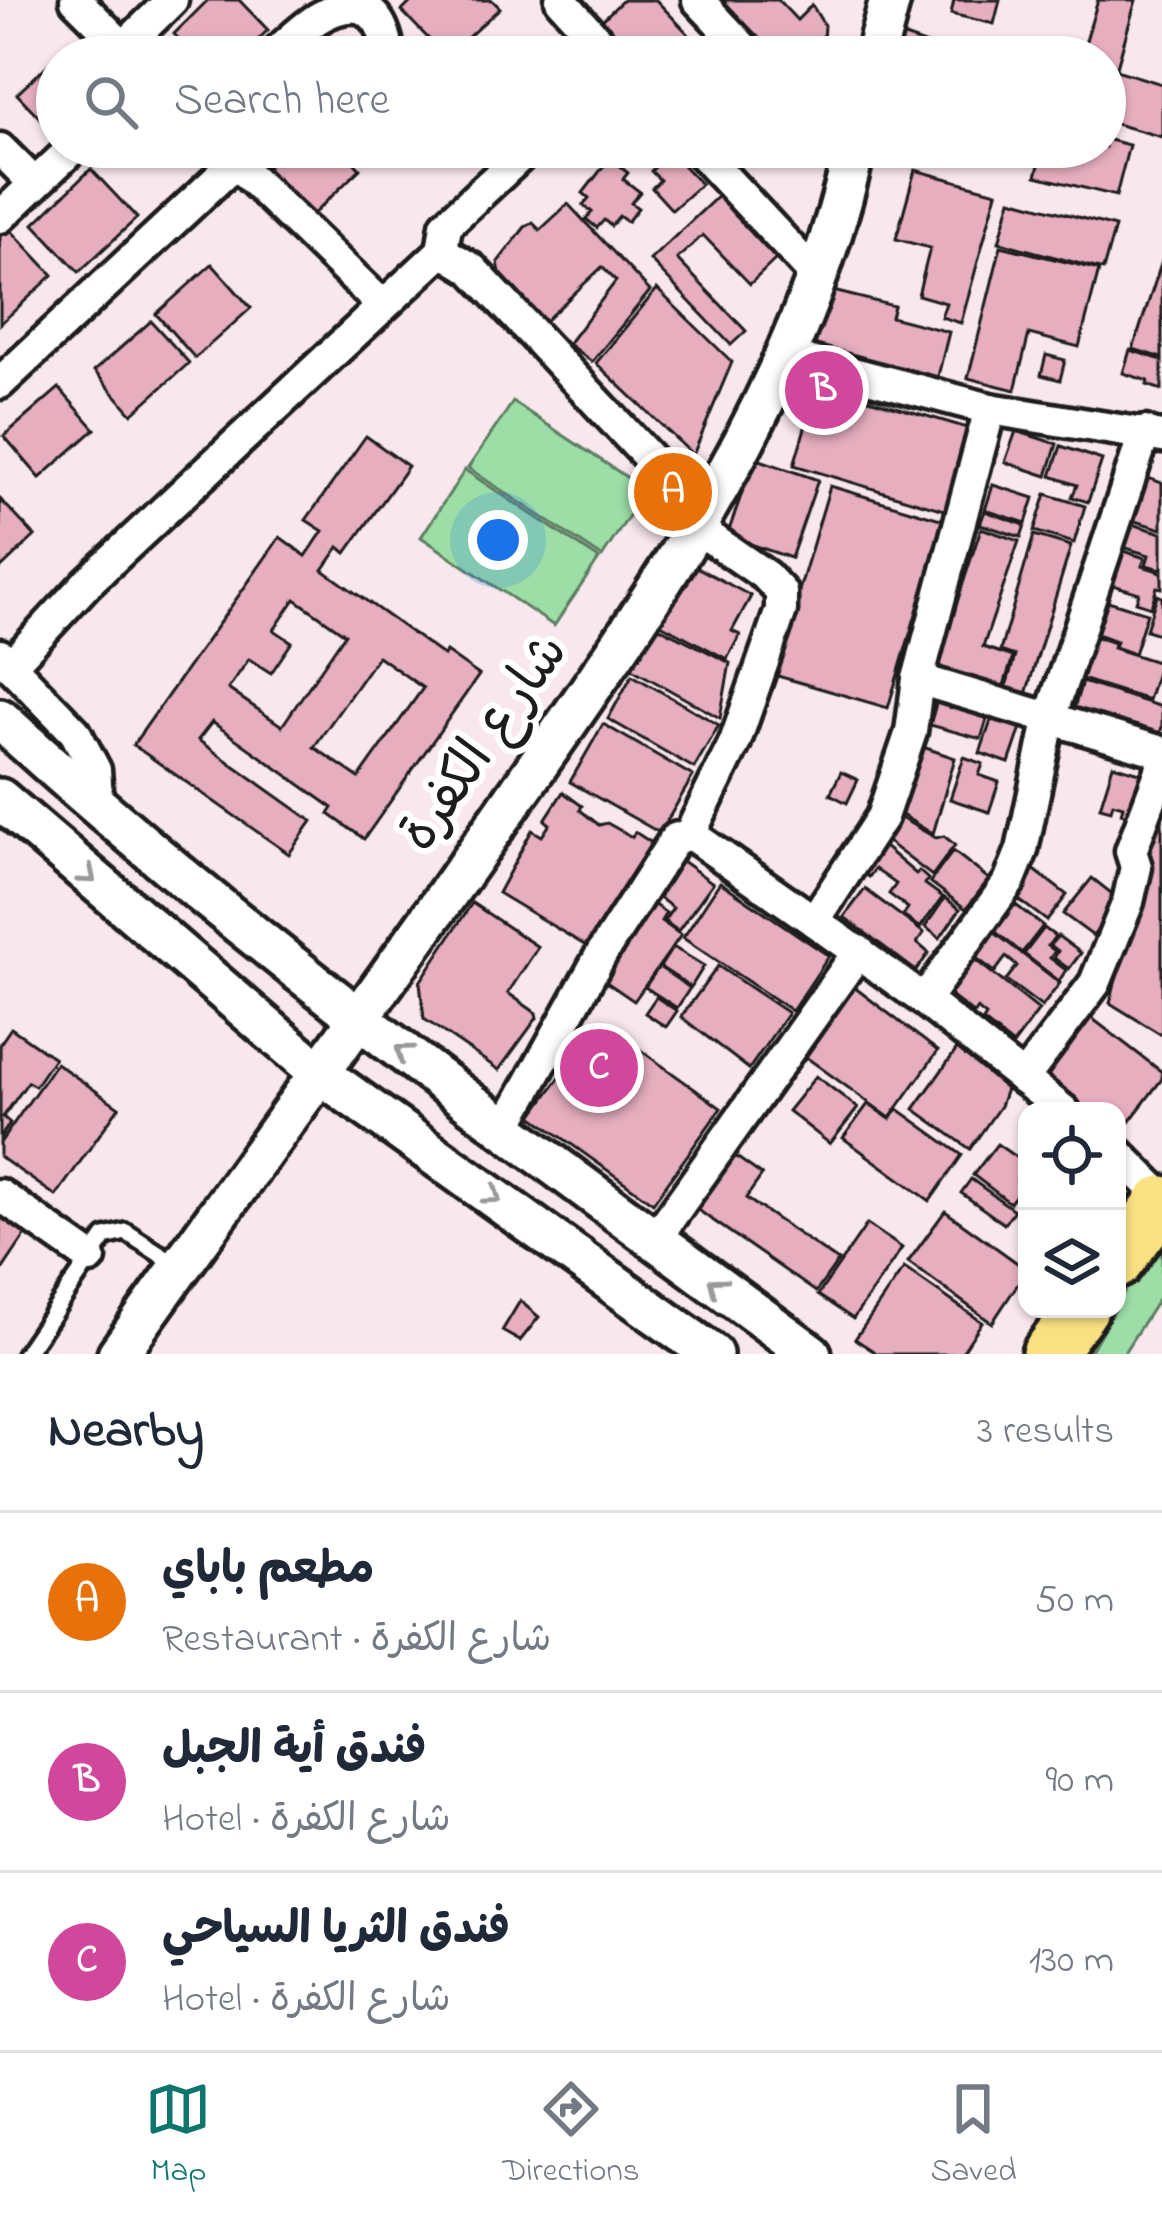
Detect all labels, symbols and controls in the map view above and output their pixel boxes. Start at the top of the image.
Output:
search box [36,36,1126,168]
icon: search [78,69,144,135]
text: Search here [174,69,390,135]
pin: B [785,345,863,435]
pin: A [634,447,712,537]
your location [468,510,528,570]
street label: شارع الكفرة [382,619,590,869]
one-way arrow [74,862,96,883]
pin: C [560,1023,638,1113]
one-way arrow [395,1044,417,1066]
map controls [1018,1102,1126,1318]
button: locate [1018,1102,1126,1210]
one-way arrow [480,1181,501,1203]
button: layers [1018,1210,1126,1318]
one-way arrow [708,1277,730,1299]
text: Nearby [48,1395,204,1470]
text: 3 results [977,1404,1114,1461]
text: مطعم باباي [162,1538,374,1604]
text: A [75,1573,99,1630]
text: 50 m [1035,1573,1114,1630]
text: Restaurant · شارع الكفرة [162,1612,551,1669]
text: فندق أية الجبل [162,1718,427,1784]
text: B [74,1753,100,1810]
text: 90 m [1045,1753,1114,1810]
text: Hotel · شارع الكفرة [162,1792,451,1849]
text: فندق الثريا السياحي [162,1898,510,1964]
text: C [76,1933,98,1990]
text: 130 m [1029,1933,1114,1990]
text: Hotel · شارع الكفرة [162,1972,451,2029]
tab: Map [145,2076,211,2196]
tab: Directions [502,2076,640,2196]
tab: Saved [930,2076,1017,2196]

